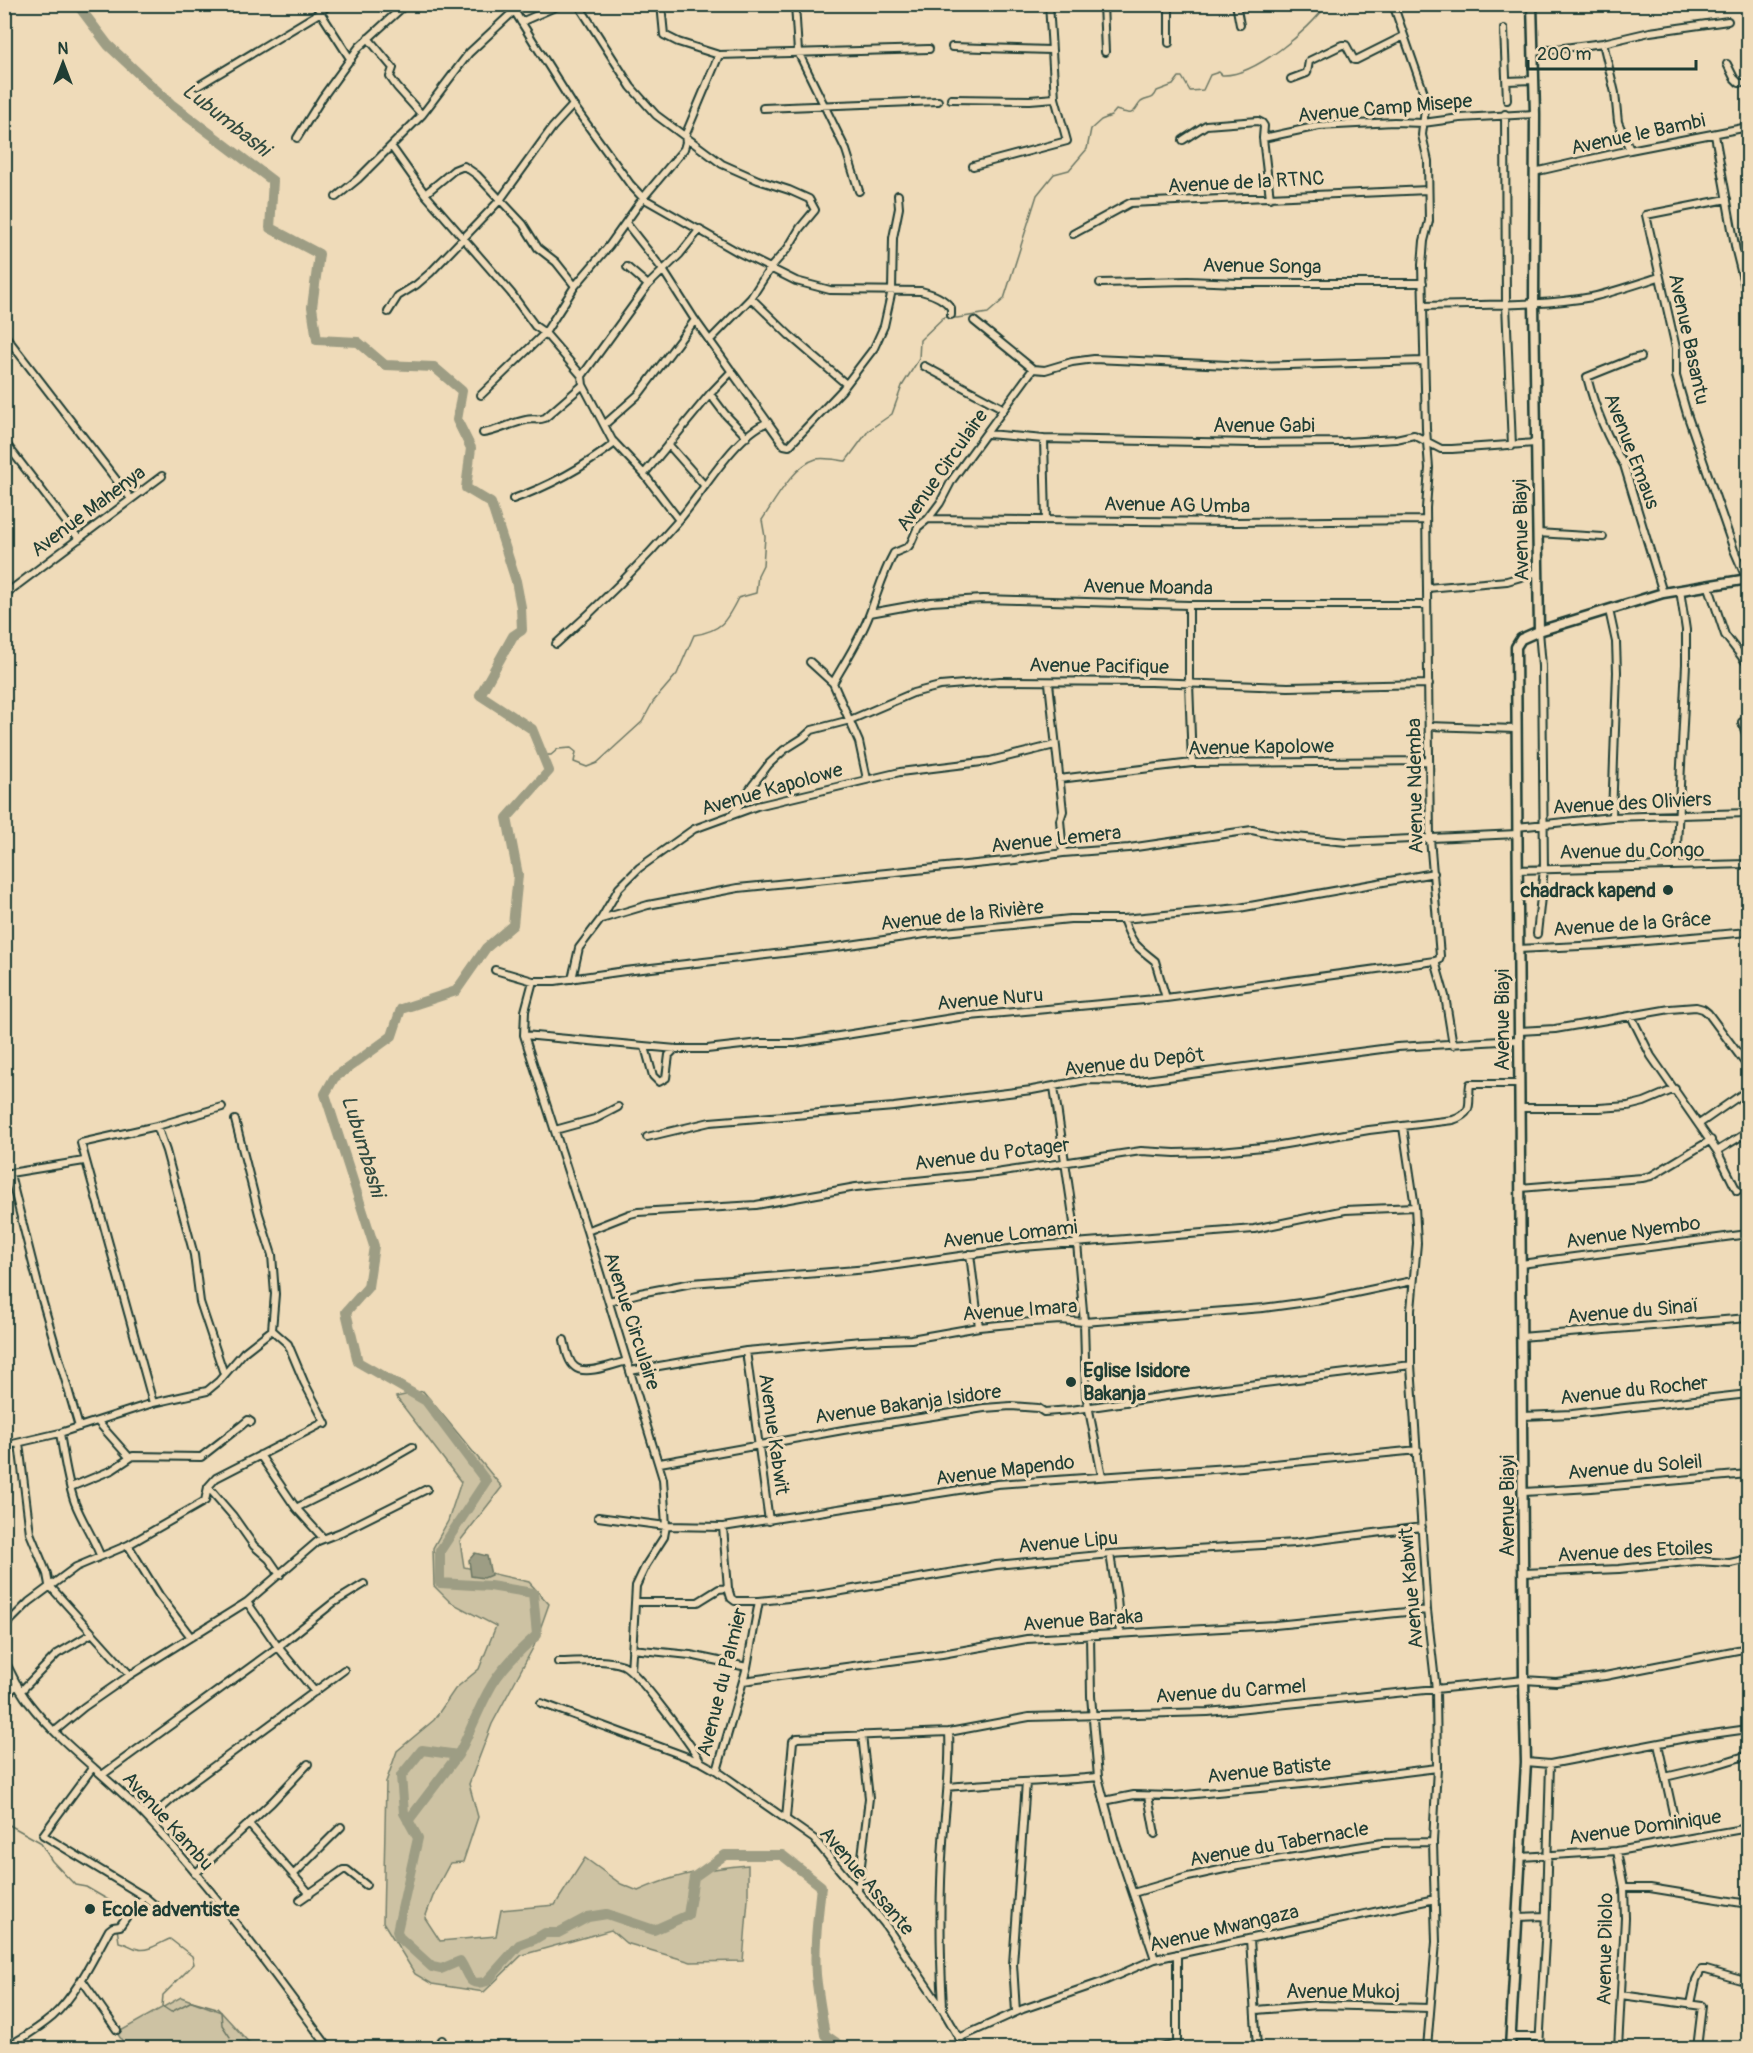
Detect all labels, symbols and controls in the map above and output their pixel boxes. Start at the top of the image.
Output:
north arrow [33,33,93,93]
scale bar [1528,33,1696,71]
text: N [58,39,69,59]
text: 200 m [1537,43,1592,66]
water label: Lubumbashi [176,77,278,165]
street label: Avenue Camp Misepe [1297,88,1473,128]
street label: Avenue le Bambi [1569,108,1707,160]
street label: Avenue de la RTNC [1167,165,1325,199]
street label: Avenue Songa [1202,252,1322,280]
street label: Avenue Basantu [1663,271,1715,407]
street label: Avenue Emaus [1598,390,1666,512]
street label: Avenue Circulaire [891,404,993,536]
street label: Avenue Gabi [1213,413,1315,438]
street label: Avenue Mahenya [26,460,150,562]
street label: Avenue Biayi [1508,479,1534,581]
street label: Avenue AG Umba [1104,491,1250,519]
street label: Avenue Moanda [1083,573,1213,601]
street label: Avenue Pacifique [1029,652,1169,680]
street label: Avenue Ndemba [1401,718,1429,854]
street label: Avenue Kapolowe [1188,733,1334,761]
street label: Avenue Kapolowe [698,757,846,821]
street label: Avenue des Oliviers [1552,786,1712,820]
street label: Avenue Lemera [990,820,1122,858]
street label: Avenue du Congo [1559,837,1705,865]
place label: chadrack kapend [1519,878,1656,903]
marker: chadrack kapend [1661,883,1675,897]
street label: Avenue de la Rivière [879,894,1045,936]
street label: Avenue de la Grâce [1552,906,1712,942]
street label: Avenue Biayi [1490,969,1515,1071]
street label: Avenue Nuru [936,982,1044,1016]
street label: Avenue du Depôt [1063,1042,1206,1082]
water label: Lubumbashi [335,1092,392,1203]
street label: Avenue du Potager [913,1132,1071,1176]
street label: Avenue Nyembo [1564,1210,1702,1254]
street label: Avenue Lomami [941,1214,1079,1254]
street label: Avenue Circulaire [598,1249,666,1393]
street label: Avenue du Sinaï [1566,1293,1700,1329]
street label: Avenue Imara [962,1294,1078,1326]
place label: Eglise Isidore Bakanja [1083,1358,1191,1406]
street label: Avenue du Rocher [1559,1370,1709,1410]
street label: Avenue Kabwit [753,1372,795,1497]
marker: Eglise Isidore Bakanja [1064,1375,1078,1389]
street label: Avenue Bakanja Isidore [813,1379,1003,1429]
street label: Avenue Mapendo [934,1449,1076,1491]
street label: Avenue du Soleil [1566,1449,1704,1485]
street label: Avenue Biayi [1495,1455,1520,1557]
street label: Avenue Lipu [1017,1525,1119,1559]
street label: Avenue Kabwit [1393,1525,1429,1650]
street label: Avenue des Etoiles [1557,1534,1713,1568]
street label: Avenue Baraka [1022,1603,1144,1637]
street label: Avenue du Palmier [691,1605,753,1759]
street label: Avenue du Carmel [1155,1673,1307,1709]
street label: Avenue Batiste [1206,1751,1332,1789]
street label: Avenue Kambu [117,1766,219,1876]
street label: Avenue Dominique [1567,1804,1723,1850]
street label: Avenue du Tabernacle [1187,1816,1371,1872]
street label: Avenue Assante [814,1821,920,1941]
street label: Avenue Dilolo [1592,1892,1618,2006]
place label: Ecole adventiste [102,1897,241,1922]
street label: Avenue Mwangaza [1147,1899,1301,1957]
marker: Ecole adventiste [83,1902,97,1916]
street label: Avenue Mukoj [1286,1979,1400,2004]

